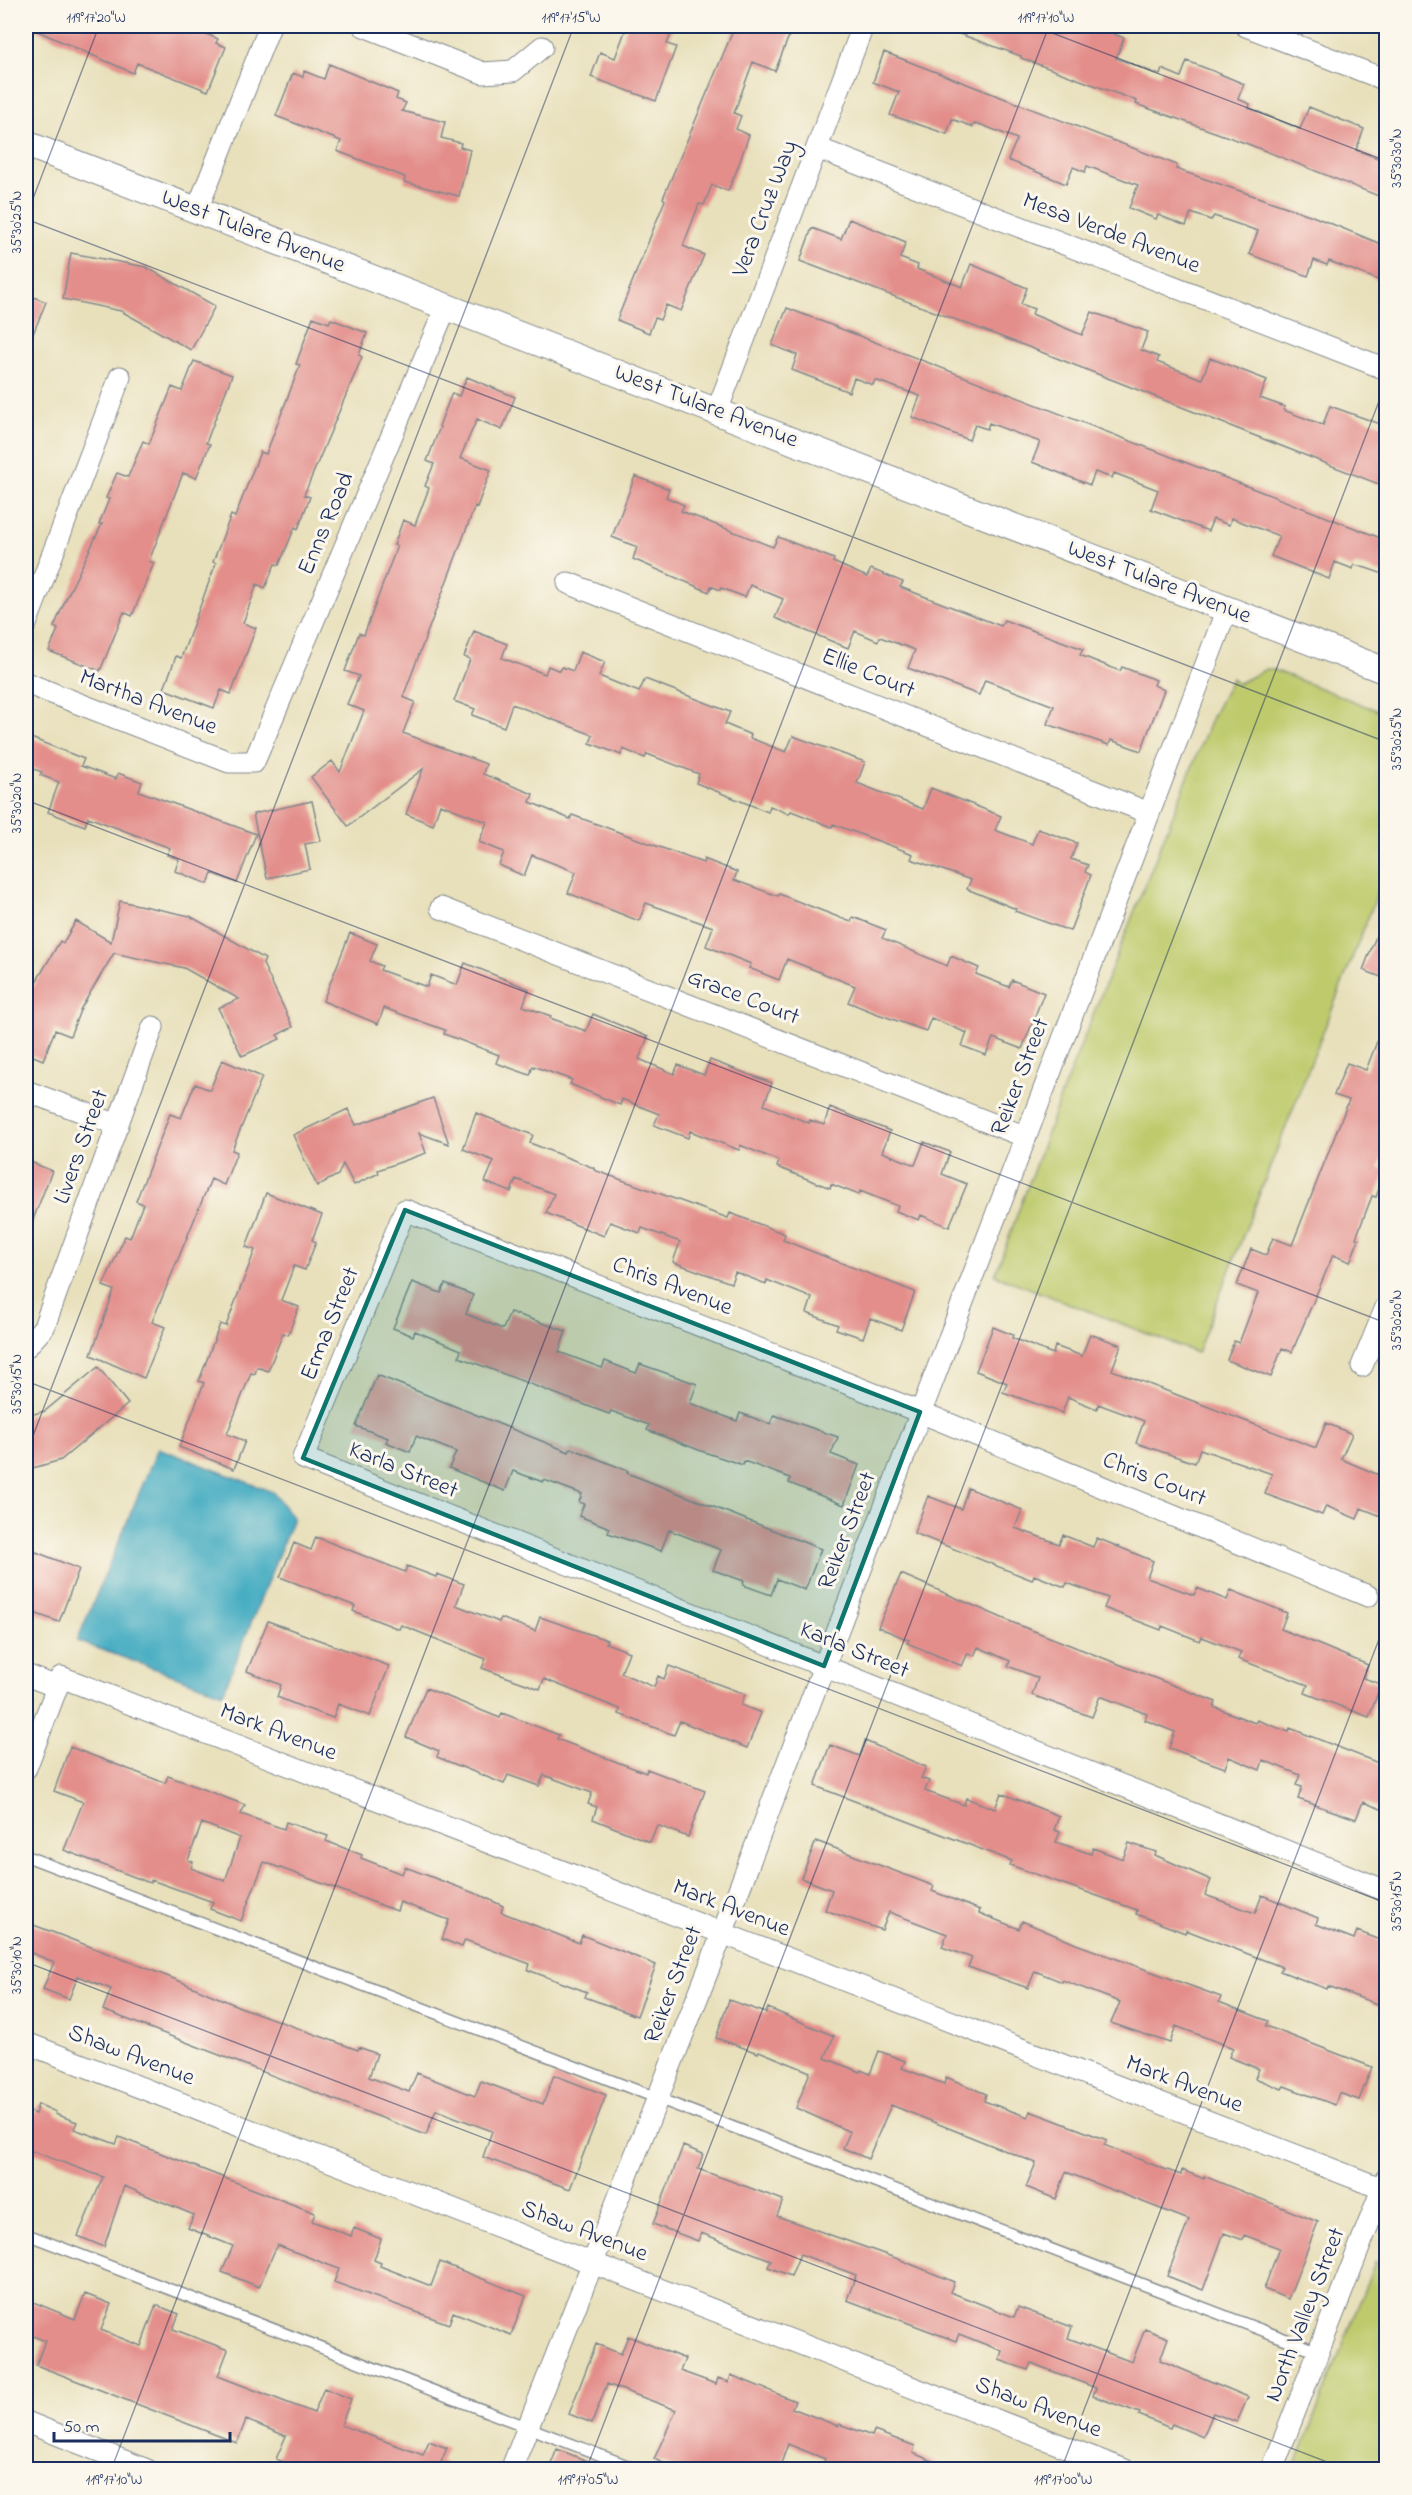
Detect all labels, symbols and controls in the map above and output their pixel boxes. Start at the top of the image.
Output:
text: 119°17'20"W [66,7,126,29]
text: 119°17'15"W [541,7,601,29]
text: 119°17'10"W [1018,7,1075,29]
text: 35°30'30"N [1386,128,1408,188]
street label: Vera Cruz Way [724,136,809,284]
street label: West Tulare Avenue [156,181,350,283]
street label: Mesa Verde Avenue [1017,184,1205,284]
text: 35°30'25"N [6,191,28,253]
street label: West Tulare Avenue [609,356,803,458]
street label: Enns Road [290,467,365,581]
street label: West Tulare Avenue [1062,532,1256,634]
street label: Ellie Court [816,639,920,709]
street label: Martha Avenue [74,661,222,745]
text: 35°30'25"N [1386,708,1408,770]
text: 35°30'20"N [6,773,28,833]
street label: Grace Court [682,961,804,1035]
street label: Reiker Street [983,1013,1059,1141]
street label: Livers Street [45,1085,119,1209]
street label: Chris Avenue [607,1248,737,1326]
street label: Erma Street [292,1262,370,1386]
text: 35°30'20"N [1386,1290,1408,1350]
text: 35°30'15"N [6,1354,28,1414]
street label: Karla Street [343,1433,463,1509]
street label: Chris Court [1097,1443,1211,1517]
street label: Reiker Street [810,1467,886,1595]
street label: Karla Street [794,1613,914,1689]
street label: Mark Avenue [214,1695,342,1772]
street label: Mark Avenue [667,1871,795,1948]
text: 35°30'15"N [1386,1871,1408,1931]
street label: Reiker Street [636,1921,712,2049]
text: 35°30'10"N [6,1936,28,1994]
street label: Shaw Avenue [63,2016,200,2096]
street label: Mark Avenue [1120,2047,1248,2124]
street label: Shaw Avenue [516,2192,653,2272]
street label: North Valley Street [1257,2223,1356,2408]
street label: Shaw Avenue [970,2368,1107,2448]
scale bar [54,2405,230,2443]
text: 50 m [63,2415,100,2441]
text: 119°17'10"W [86,2469,143,2491]
text: 119°17'05"W [558,2469,618,2491]
text: 119°17'00"W [1034,2469,1092,2491]

